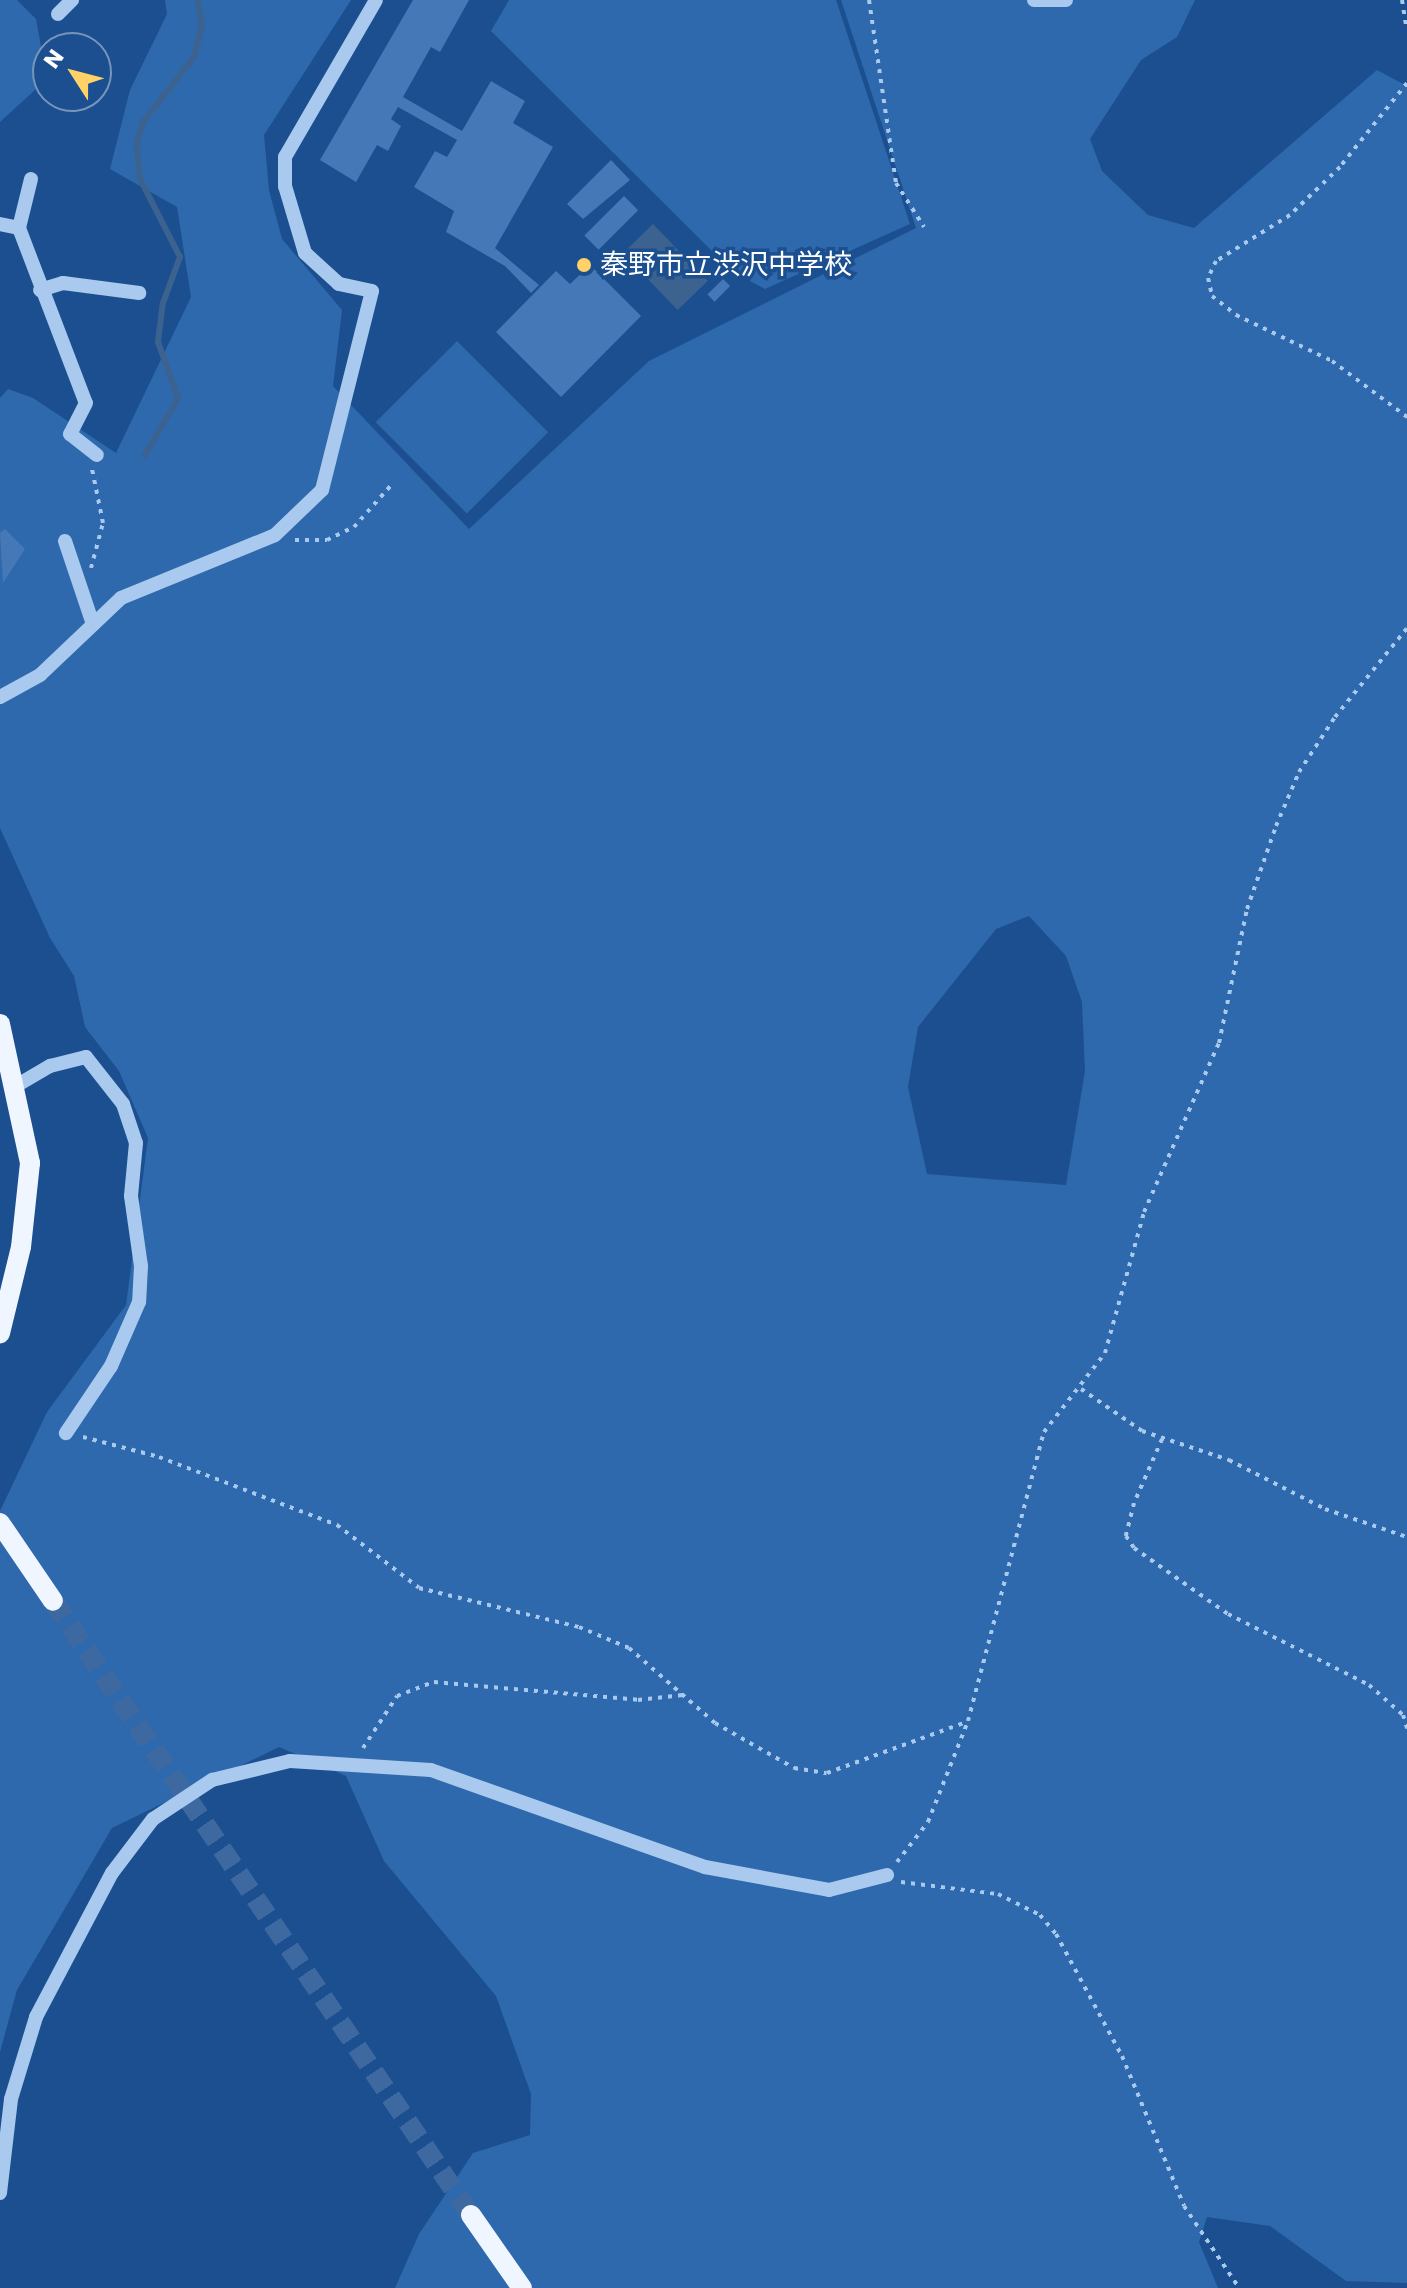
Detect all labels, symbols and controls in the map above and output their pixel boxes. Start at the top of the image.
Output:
north arrow [32,32,112,112]
text: N [36,43,71,75]
place label: 秦野市立渋沢中学校 [600,248,852,282]
marker: 秦野市立渋沢中学校 [575,256,593,274]

